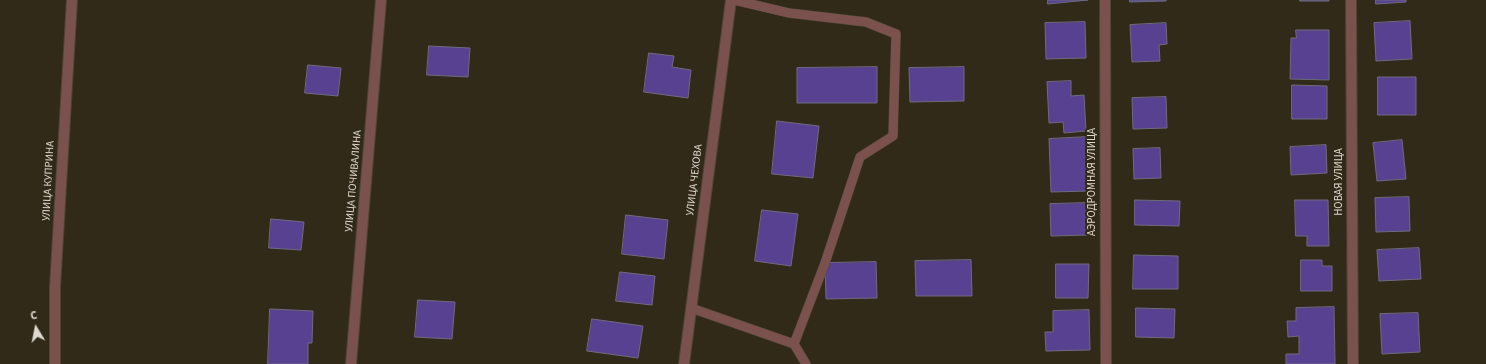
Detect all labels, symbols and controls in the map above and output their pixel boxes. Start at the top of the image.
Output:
street label: АЭРОДРОМНАЯ УЛИЦА [1086,128,1100,236]
street label: УЛИЦА ПОЧИВАЛИНА [343,129,365,233]
street label: УЛИЦА КУПРИНА [40,141,58,221]
street label: УЛИЦА ЧЕХОВА [684,143,706,217]
street label: НОВАЯ УЛИЦА [1333,148,1347,216]
north arrow [16,308,56,348]
text: С [29,308,38,324]

